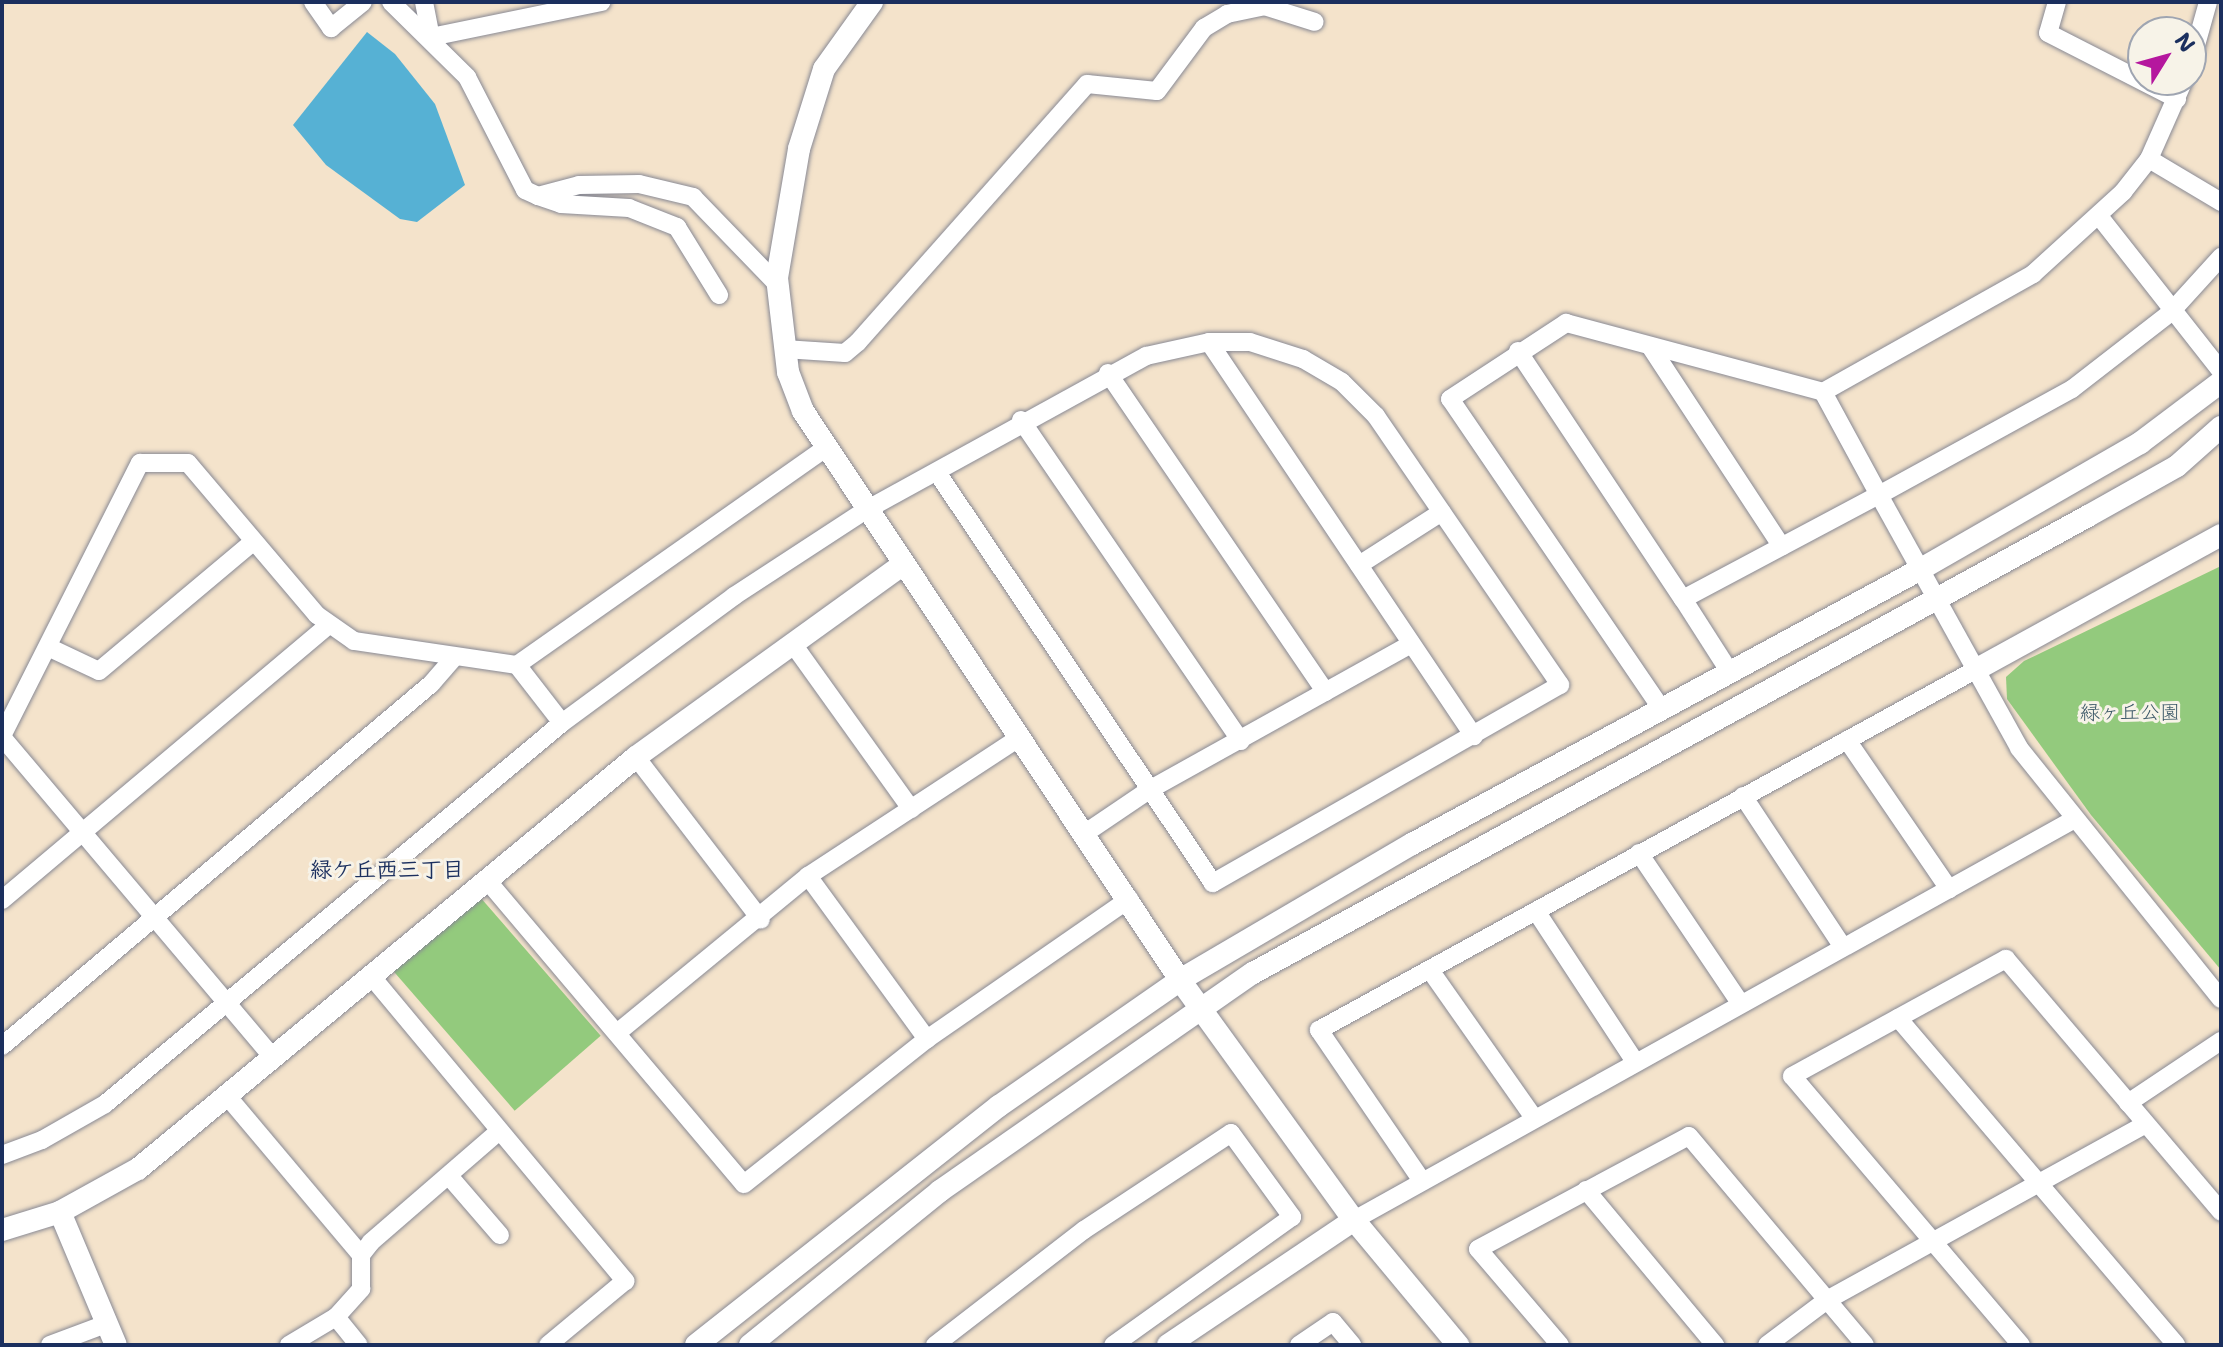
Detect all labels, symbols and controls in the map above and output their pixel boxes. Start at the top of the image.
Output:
north arrow [2127,16,2207,96]
text: N [2168,27,2202,58]
park label: 緑ヶ丘公園 [2080,700,2180,724]
district label: 緑ケ丘西三丁目 [310,857,464,883]

